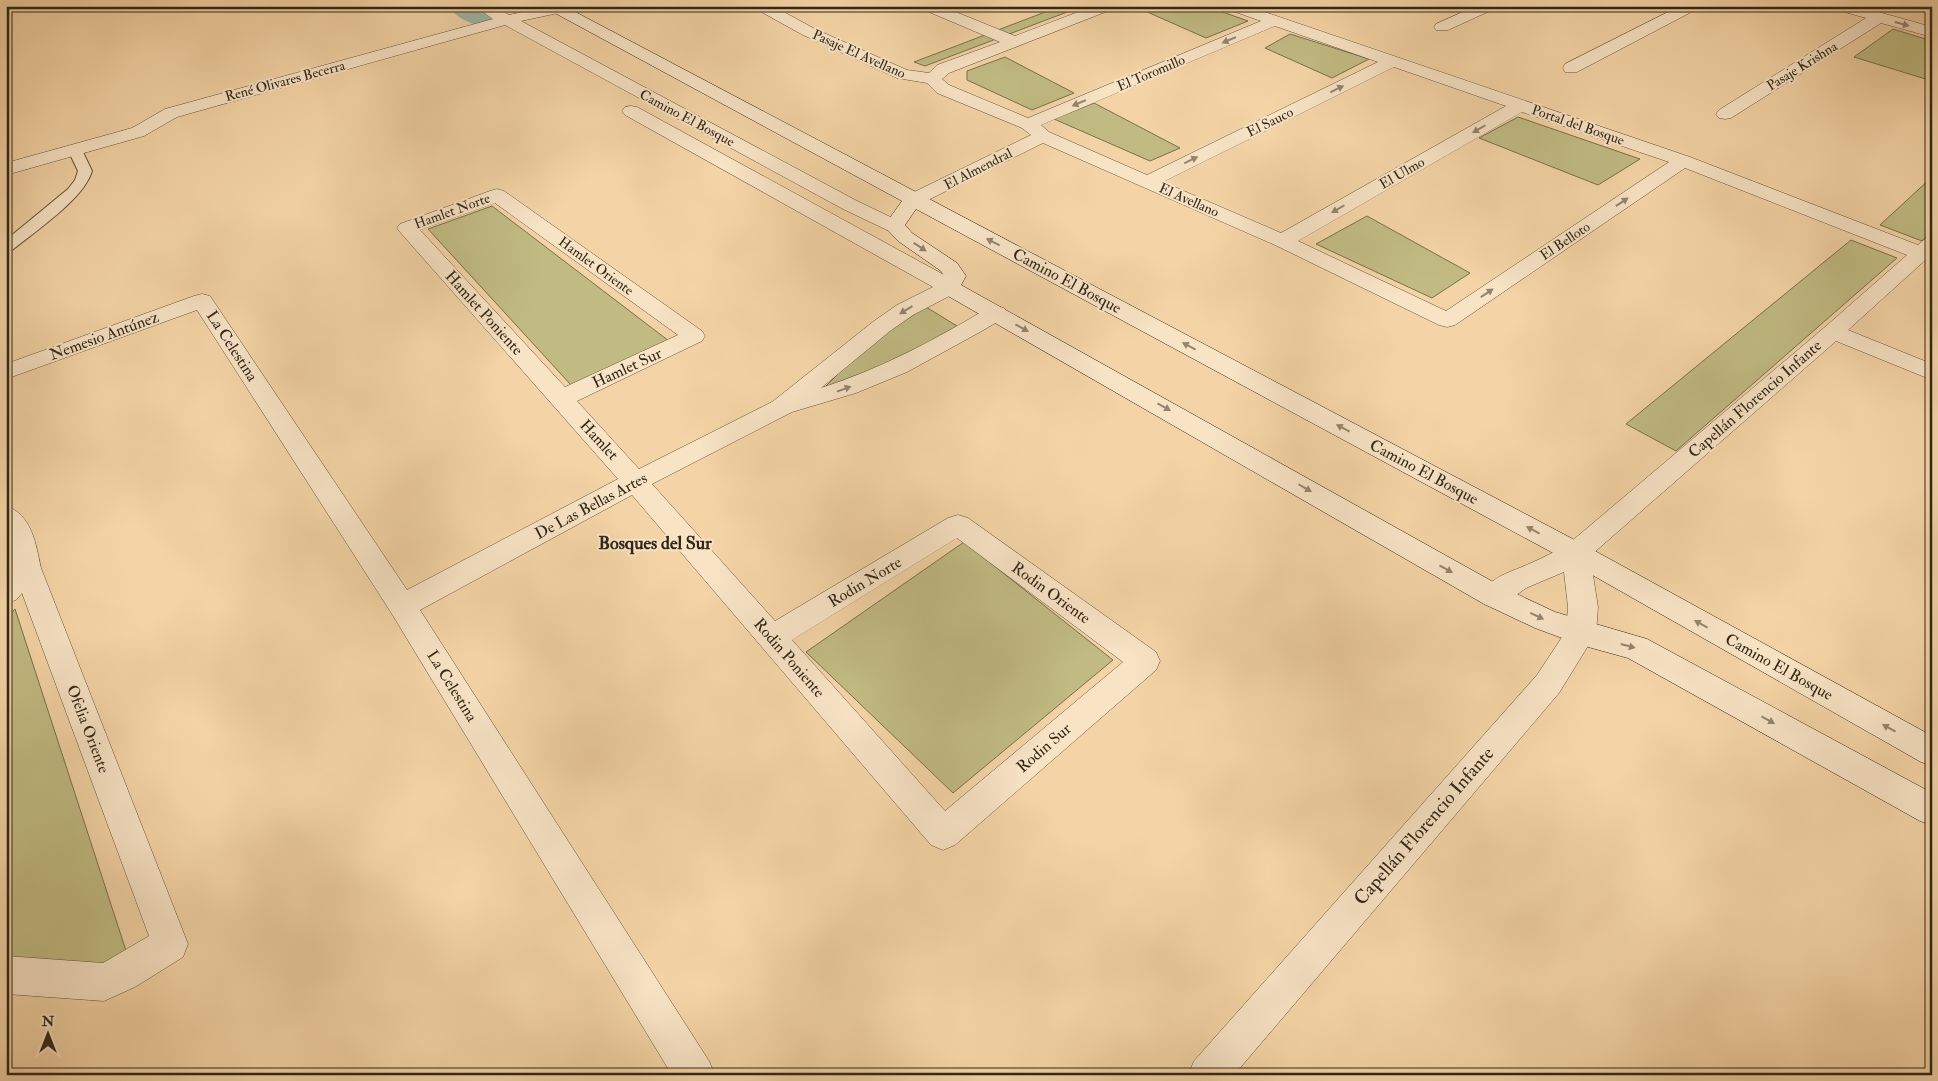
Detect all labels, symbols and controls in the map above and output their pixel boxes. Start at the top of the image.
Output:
one-way arrow [1895,20,1910,28]
street label: Pasaje El Avellano [810,26,908,82]
one-way arrow [1221,36,1236,44]
street label: Pasaje Krishna [1764,37,1841,94]
street label: El Toromillo [1114,51,1188,95]
street label: René Olivares Becerra [223,57,347,105]
one-way arrow [1330,85,1344,93]
street label: Camino El Bosque [637,86,738,150]
one-way arrow [1072,99,1086,107]
street label: Portal del Bosque [1529,101,1627,149]
street label: El Sauco [1244,103,1296,141]
one-way arrow [1472,124,1485,133]
street label: El Almendral [941,144,1015,193]
street label: El Ulmo [1376,153,1428,193]
one-way arrow [1184,156,1198,164]
street label: El Avellano [1156,179,1222,221]
street label: Hamlet Norte [412,189,492,233]
one-way arrow [1615,197,1629,207]
one-way arrow [1331,205,1344,214]
street label: El Belloto [1537,218,1593,264]
street label: Hamlet Oriente [555,233,637,299]
one-way arrow [986,238,1000,246]
one-way arrow [914,243,927,252]
street label: Camino El Bosque [1009,244,1125,318]
street label: Hamlet Poniente [441,266,527,360]
one-way arrow [1480,288,1494,298]
one-way arrow [900,305,913,314]
street label: Nemesio Antúnez [47,307,162,365]
street label: La Celestina [202,307,263,386]
one-way arrow [1015,324,1029,332]
street label: Capellán Florencio Infante [1684,335,1827,463]
one-way arrow [1182,341,1195,350]
street label: Hamlet Sur [589,343,665,393]
one-way arrow [837,385,852,393]
one-way arrow [1157,403,1170,412]
street label: Hamlet [575,416,623,464]
one-way arrow [1336,424,1350,432]
street label: Camino El Bosque [1366,435,1482,509]
street label: De Las Bellas Artes [531,468,651,544]
one-way arrow [1298,484,1311,493]
one-way arrow [1525,526,1540,534]
district label: Bosques del Sur [598,532,712,555]
street label: Rodin Norte [825,552,906,612]
street label: Rodin Oriente [1008,558,1095,628]
one-way arrow [1439,564,1453,573]
one-way arrow [1530,613,1544,621]
street label: Rodin Poniente [749,614,829,702]
one-way arrow [1694,619,1708,628]
street label: Camino El Bosque [1722,629,1837,705]
one-way arrow [1621,642,1636,650]
street label: La Celestina [422,647,482,726]
street label: Ofelia Oriente [62,682,114,776]
one-way arrow [1760,716,1775,724]
street label: Rodin Sur [1013,719,1075,777]
one-way arrow [1882,724,1896,732]
street label: Capellán Florencio Infante [1349,742,1500,911]
north arrow [22,1008,72,1058]
text: N [41,1013,55,1030]

